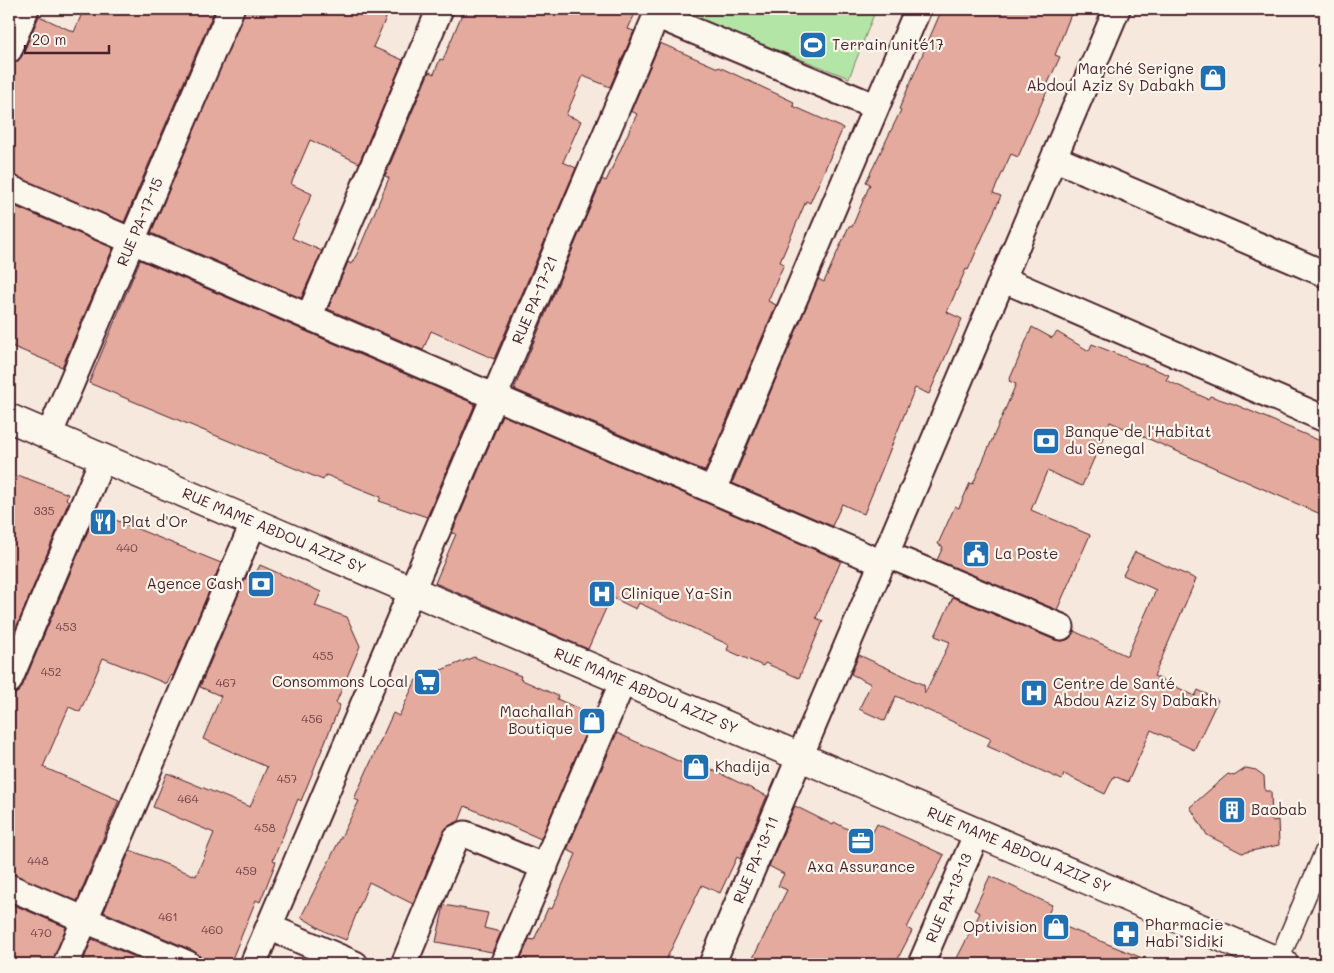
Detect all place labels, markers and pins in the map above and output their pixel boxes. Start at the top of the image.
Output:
sports icon: Terrain unité17 [798,30,828,60]
place label: Terrain unité17 [832,34,944,54]
place label: Marché Serigne Abdoul Aziz Sy Dabakh [1026,58,1194,95]
shop icon: Marché Serigne Abdoul Aziz Sy Dabakh [1198,63,1228,93]
place label: Banque de l'Habitat du Senegal [1065,421,1211,458]
bank icon: Banque de l'Habitat du Senegal [1031,426,1061,456]
restaurant icon: Plat d'Or [88,507,118,537]
place label: Plat d'Or [122,511,188,531]
public building icon: La Poste [961,539,991,569]
place label: La Poste [995,543,1058,563]
bank icon: Agence Cash [246,569,276,599]
place label: Agence Cash [147,573,242,593]
hospital icon: Clinique Ya-Sin [587,579,617,609]
place label: Clinique Ya-Sin [621,583,732,603]
supermarket icon: Consommons Local [412,667,442,697]
place label: Consommons Local [272,671,408,691]
place label: Centre de Santé Abdou Aziz Sy Dabakh [1053,673,1217,710]
hospital icon: Centre de Santé Abdou Aziz Sy Dabakh [1019,678,1049,708]
place label: Machallah Boutique [500,701,573,738]
shop icon: Machallah Boutique [577,706,607,736]
shop icon: Khadija [681,752,711,782]
place label: Khadija [715,756,770,776]
building icon: Baobab [1217,795,1247,825]
place label: Baobab [1251,799,1307,819]
office icon: Axa Assurance [846,826,876,856]
place label: Axa Assurance [807,856,915,876]
shop icon: Optivision [1041,912,1071,942]
place label: Pharmacie Habi Sidiki [1145,914,1224,951]
place label: Optivision [963,916,1037,936]
pharmacy icon: Pharmacie Habi Sidiki [1111,919,1141,949]

